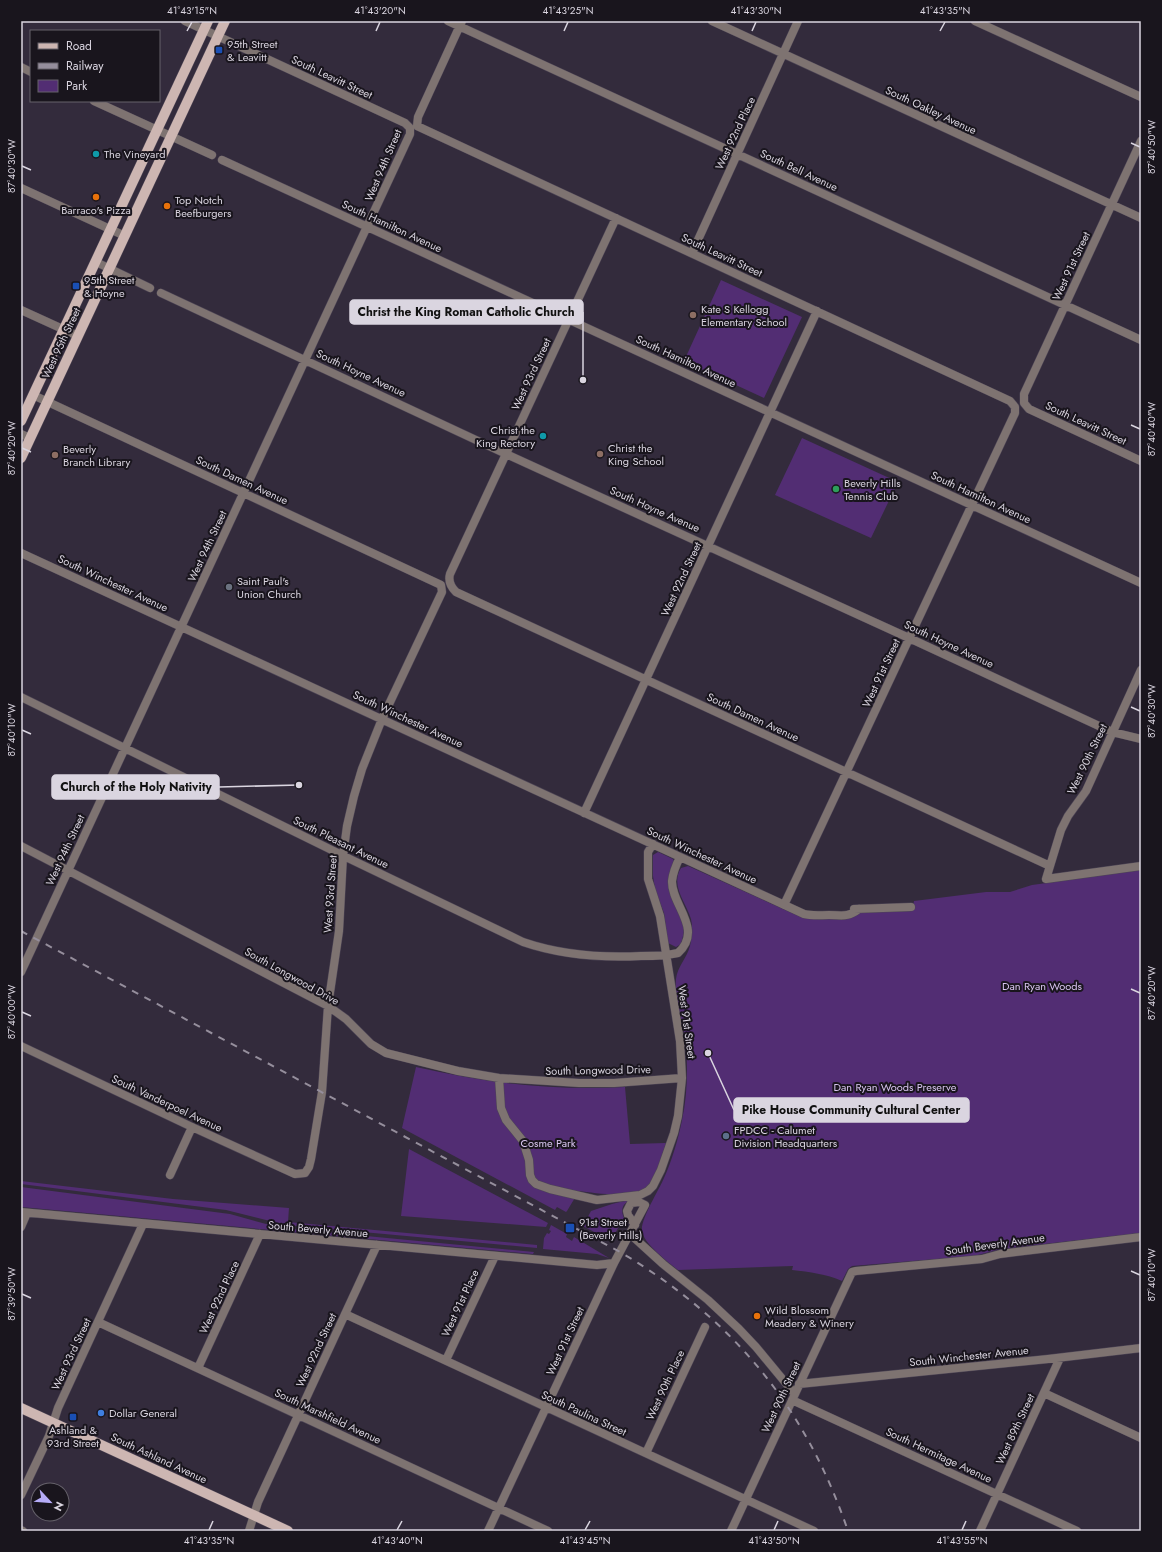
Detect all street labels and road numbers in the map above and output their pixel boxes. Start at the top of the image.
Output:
street label: South Leavitt Street [289,51,376,103]
street label: South Oakley Avenue [883,82,979,138]
street label: West 92nd Place [711,94,759,172]
street label: West 94th Street [361,126,405,203]
street label: South Bell Avenue [758,145,841,195]
street label: South Hamilton Avenue [339,196,445,256]
street label: South Leavitt Street [679,229,766,281]
street label: West 91st Street [1048,229,1094,303]
street label: West 95th Street [38,305,85,381]
street label: South Hamilton Avenue [633,331,739,391]
street label: West 93rd Street [507,335,555,413]
street label: South Hoyne Avenue [314,345,409,401]
street label: South Leavitt Street [1043,397,1130,449]
street label: South Damen Avenue [193,452,291,508]
street label: South Hamilton Avenue [928,467,1034,527]
street label: South Hoyne Avenue [607,482,703,536]
street label: West 94th Street [184,508,231,584]
street label: West 92nd Street [657,539,705,619]
street label: South Winchester Avenue [55,550,171,616]
street label: South Hoyne Avenue [902,616,997,672]
street label: West 91st Street [858,636,904,710]
street label: South Winchester Avenue [350,686,466,752]
street label: South Damen Avenue [704,689,802,745]
street label: West 90th Street [1063,721,1111,797]
street label: West 94th Street [42,812,89,888]
street label: South Pleasant Avenue [290,812,392,872]
street label: South Winchester Avenue [644,822,760,888]
street label: West 93rd Street [319,854,341,933]
street label: South Longwood Drive [242,943,342,1009]
street label: West 91st Street [674,984,700,1060]
street label: South Longwood Drive [545,1061,651,1079]
street label: South Vanderpoel Avenue [109,1070,225,1136]
street label: South Beverly Avenue [267,1217,369,1241]
street label: South Beverly Avenue [944,1229,1046,1259]
street label: West 92nd Place [195,1258,243,1336]
street label: West 91st Place [437,1266,483,1339]
street label: West 91st Street [542,1304,588,1378]
street label: West 92nd Street [292,1310,340,1390]
street label: West 93rd Street [47,1315,95,1393]
street label: South Winchester Avenue [909,1342,1030,1370]
street label: West 90th Place [642,1347,688,1423]
street label: West 90th Street [757,1358,805,1435]
street label: South Marshfield Avenue [272,1384,384,1448]
street label: South Paulina Street [539,1386,630,1440]
street label: West 89th Street [992,1391,1039,1467]
street label: South Hermitage Avenue [883,1423,995,1487]
street label: South Ashland Avenue [108,1429,210,1487]

